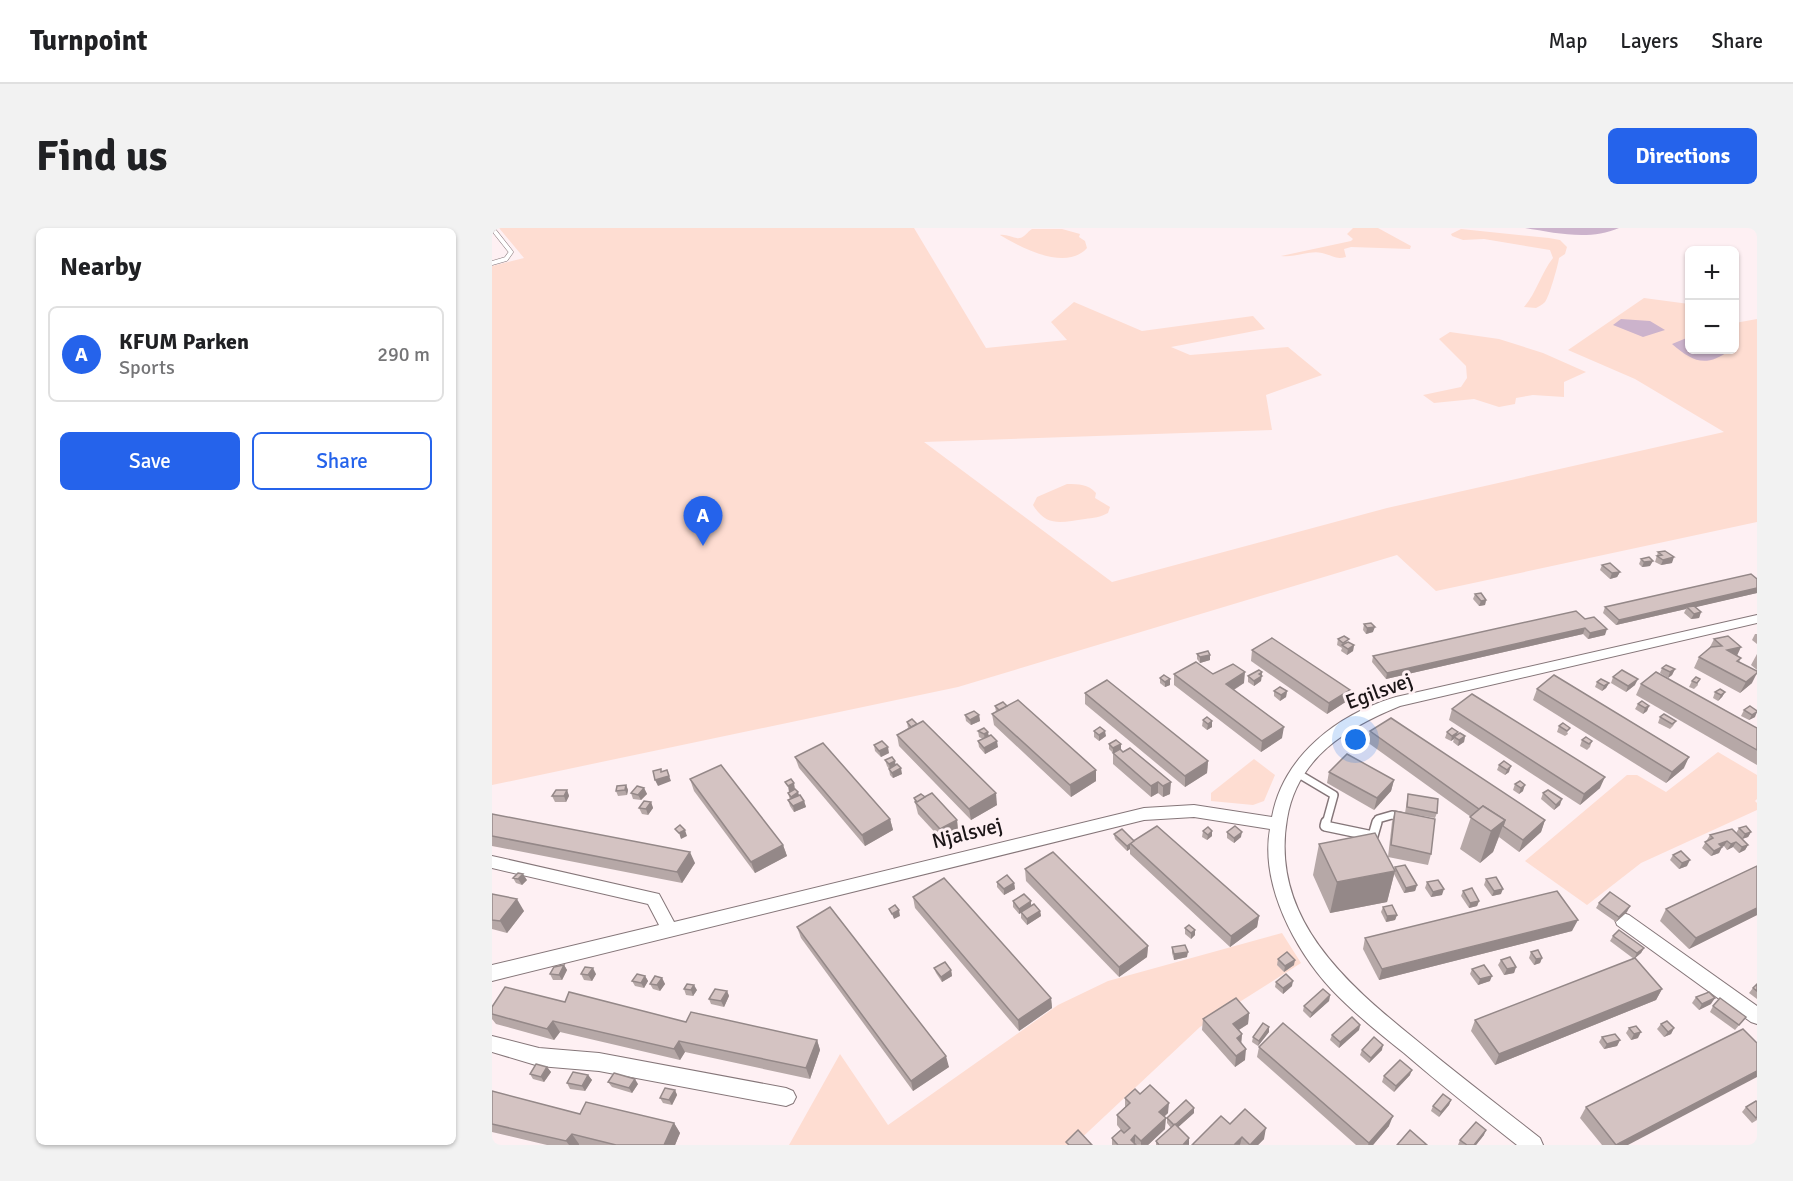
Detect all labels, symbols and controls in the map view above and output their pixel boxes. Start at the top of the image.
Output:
text: Turnpoint [30,24,147,58]
text: Map [1549,28,1587,54]
text: Layers [1620,28,1678,54]
text: Share [1711,28,1763,54]
button: Directions [1608,128,1757,184]
text: Find us [36,131,167,182]
map controls [1685,246,1739,354]
button: + [1685,246,1739,300]
text: Nearby [60,251,141,283]
button: − [1685,300,1739,354]
text: KFUM Parken [119,328,249,355]
text: A [75,342,88,367]
text: 290 m [377,342,430,367]
text: Sports [119,355,175,380]
button: Save [60,432,240,490]
button: Share [252,432,432,490]
pin: A [684,496,722,546]
street label: Egilsvej [1342,667,1416,715]
your location [1341,725,1370,754]
street label: Njalsvej [929,812,1005,854]

